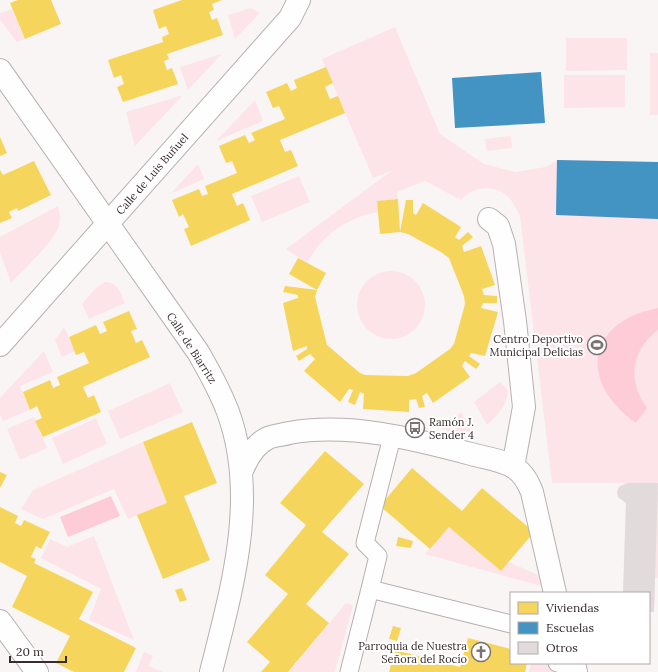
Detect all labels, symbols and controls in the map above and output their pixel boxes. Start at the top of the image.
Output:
street label: Calle de Luis Buñuel [113,130,191,218]
street label: Calle de Biarritz [164,310,220,386]
place label: Centro Deportivo Municipal Delicias [490,332,583,359]
sports icon: Centro Deportivo Municipal Delicias [586,334,608,356]
place label: Ramón J. Sender 4 [429,415,474,442]
bus stop icon: Ramón J. Sender 4 [404,417,426,439]
legend [510,592,650,664]
text: Viviendas [545,600,600,615]
text: Escuelas [546,620,595,635]
scale bar [10,638,66,664]
place label: Parroquia de Nuestra Señora del Rocío [358,639,467,666]
text: Otros [546,640,578,655]
church icon: Parroquia de Nuestra Señora del Rocío [470,641,492,663]
text: 20 m [16,644,44,659]

